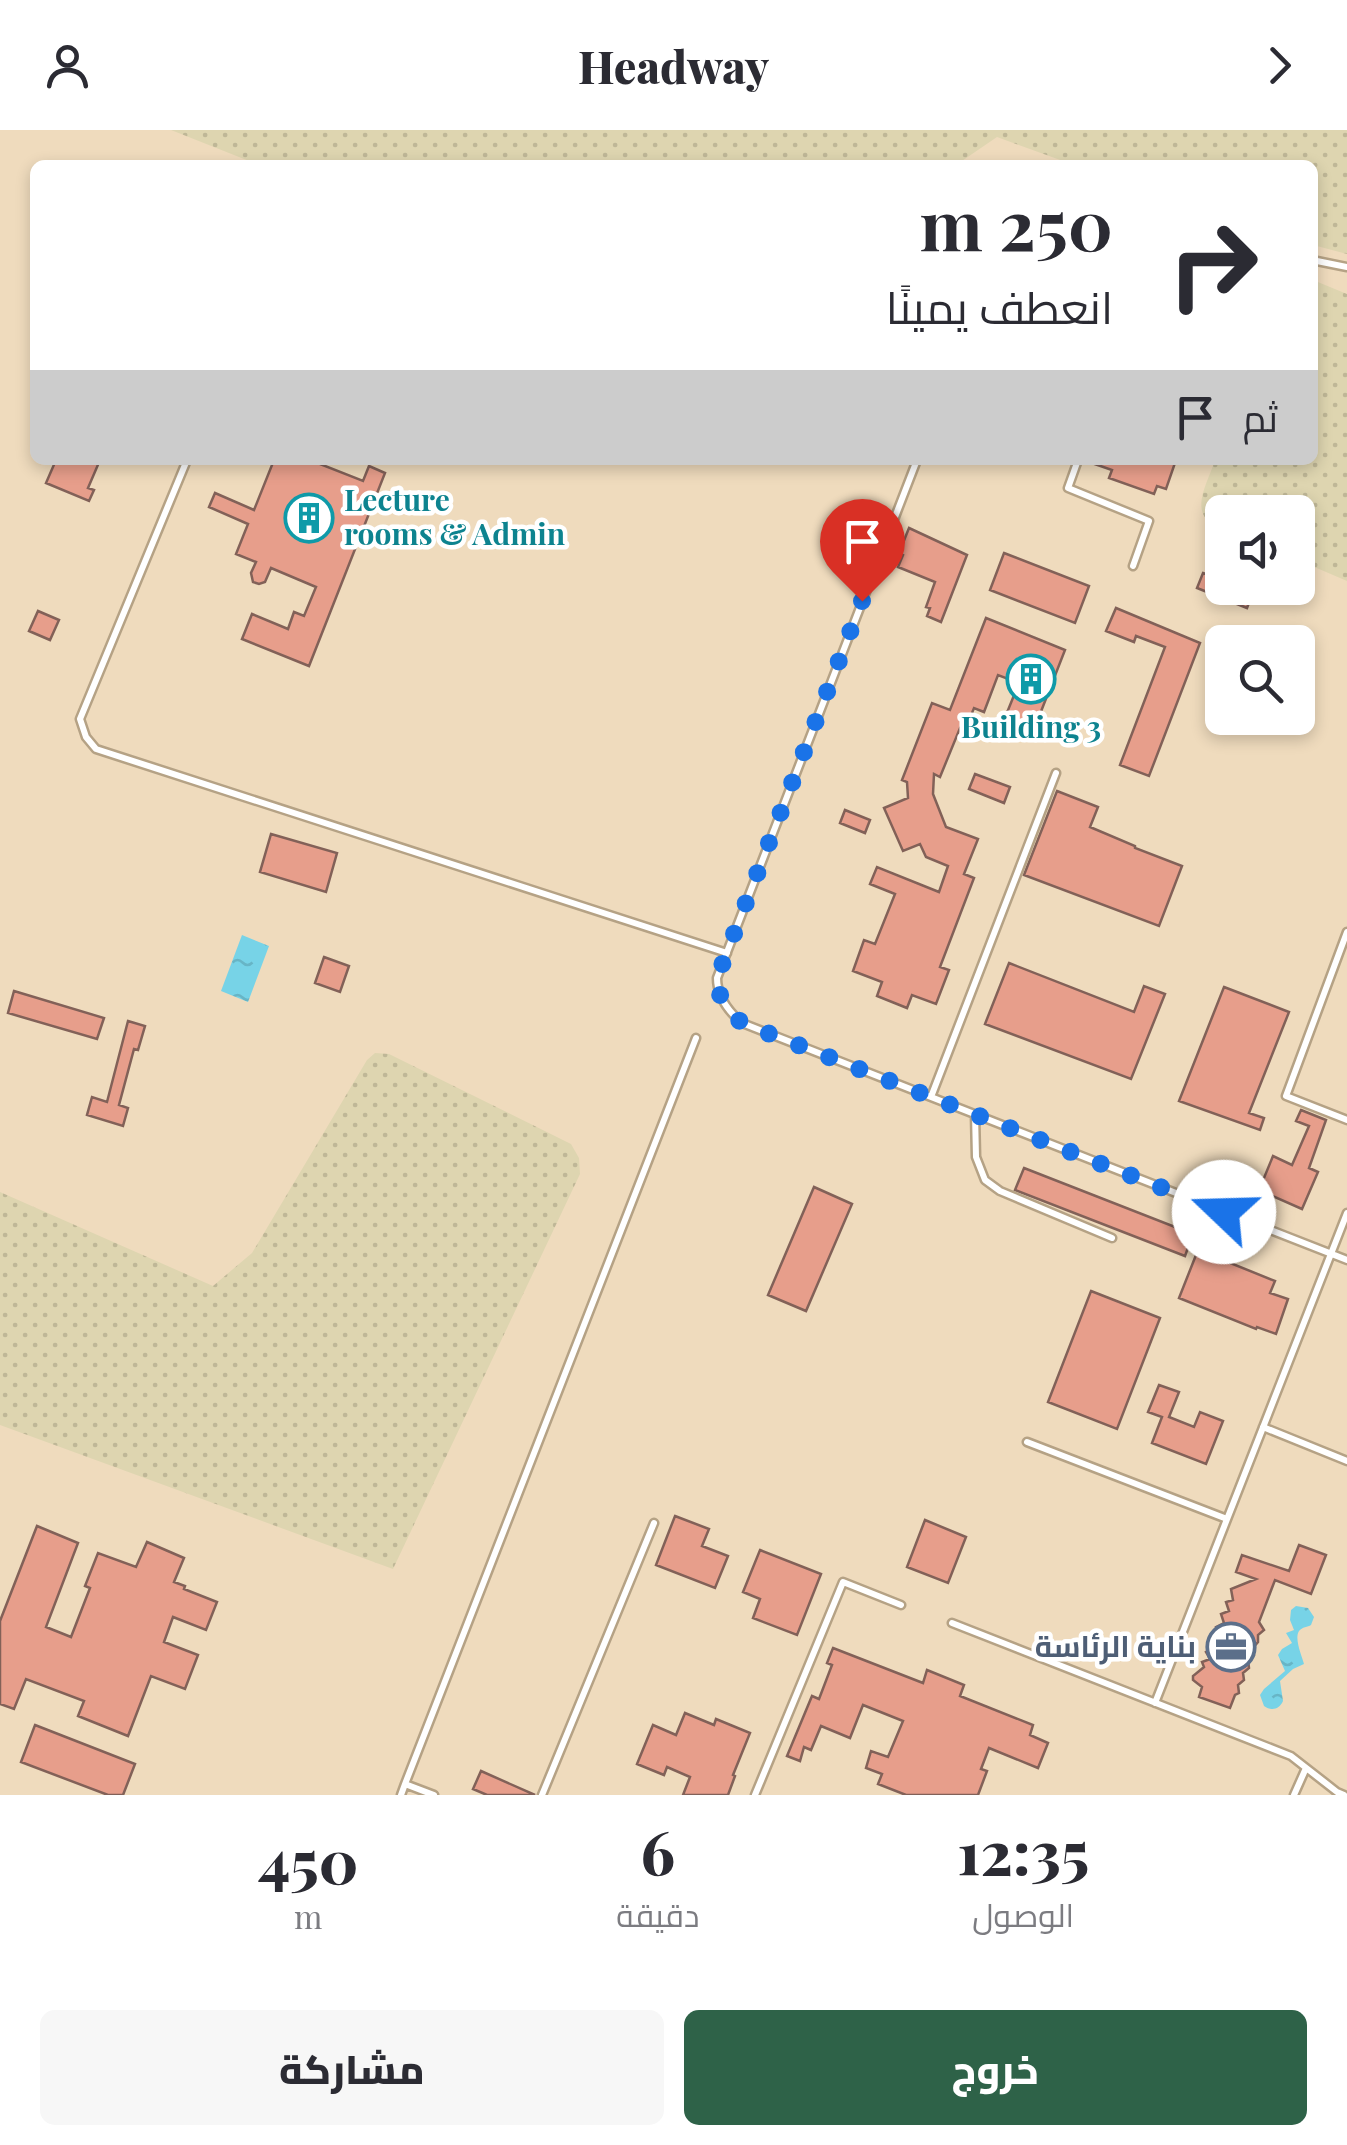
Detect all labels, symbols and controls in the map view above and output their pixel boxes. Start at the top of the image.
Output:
text: Headway [578,35,769,95]
icon: person [40,38,95,93]
icon: forward [1252,38,1307,93]
text: 250 m [919,175,1113,269]
icon: right [1148,200,1278,330]
text: انعطف يمينًا [886,275,1113,335]
icon: arrive [1168,390,1223,445]
text: ثم [1243,391,1278,442]
place label: Lecture rooms & Admin [344,479,566,553]
building icon: Lecture rooms & Admin [283,492,335,544]
map controls [1205,495,1315,735]
button: sound [1205,495,1315,605]
pin [820,499,905,602]
icon: arrive [835,514,890,569]
button: search [1205,625,1315,735]
building icon: Building 3 [1005,653,1057,705]
place label: Building 3 [961,706,1101,746]
position arrow [1172,1160,1276,1264]
office icon: بناية الرئاسة [1205,1621,1257,1673]
place label: بناية الرئاسة [1035,1625,1196,1665]
text: 6 [640,1810,675,1890]
text: 12:35 [957,1810,1089,1890]
text: 450 [258,1819,358,1899]
text: دقيقة [616,1892,699,1935]
text: الوصول [972,1892,1074,1935]
text: m [294,1894,322,1937]
button: مشاركة [40,2010,664,2125]
button: خروج [684,2010,1307,2125]

